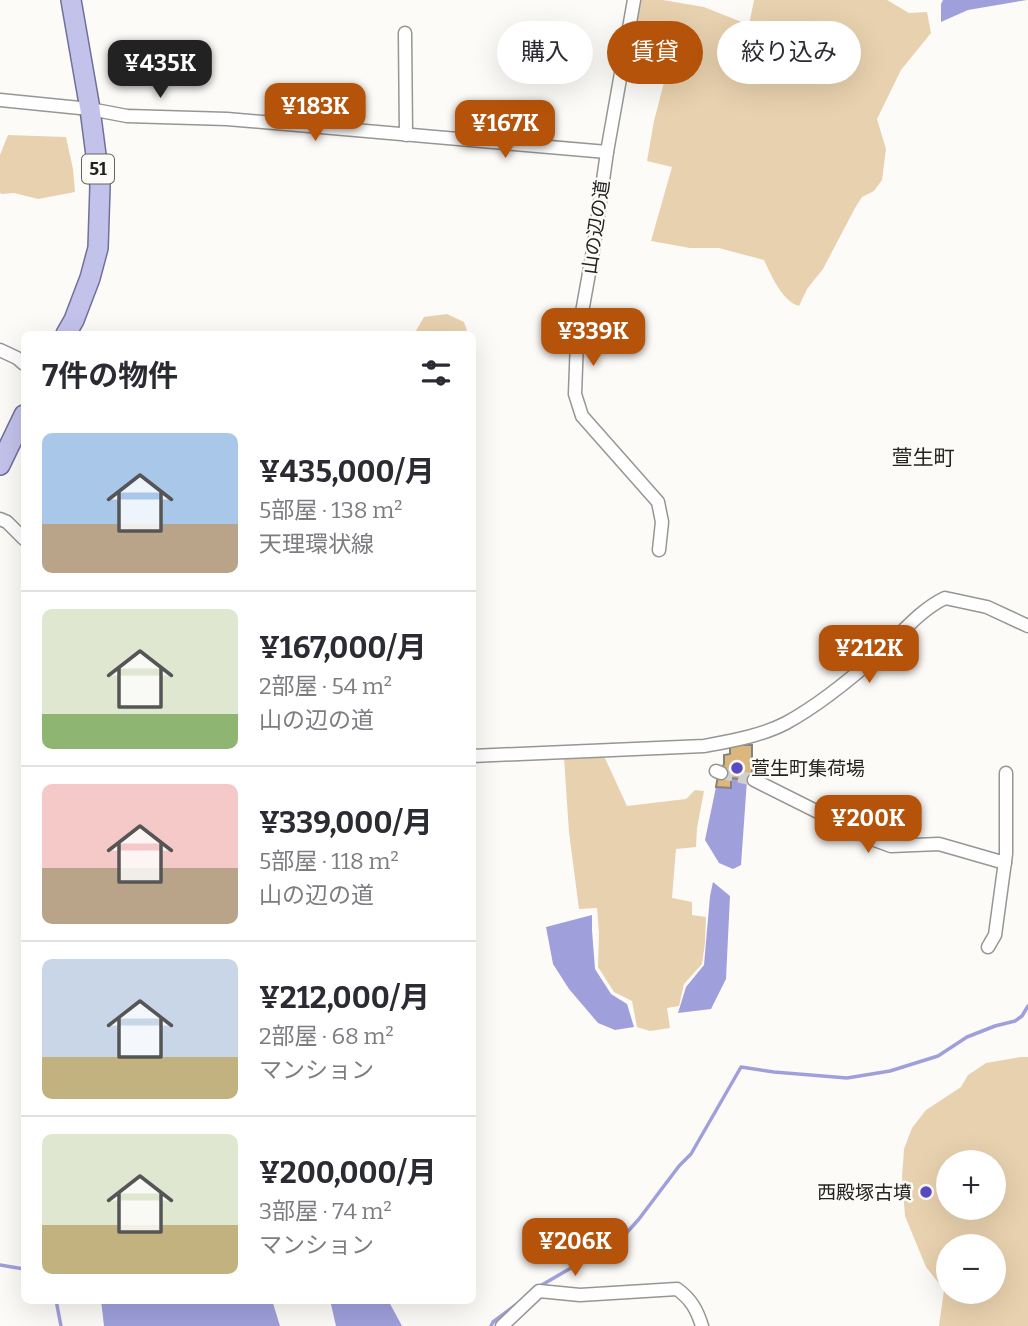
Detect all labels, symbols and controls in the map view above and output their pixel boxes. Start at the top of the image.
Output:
chip: 購入 [497,21,593,84]
chip: 賃貸 [607,21,703,84]
chip: 絞り込み [717,21,861,84]
pin: ¥435K [111,41,209,100]
text: ¥435K [124,49,196,77]
pin: ¥183K [266,83,364,143]
text: ¥183K [281,92,349,120]
pin: ¥167K [456,100,554,160]
text: ¥167K [471,109,539,137]
road number: 51 [82,154,114,184]
street label: 山の辺の道 [578,178,614,276]
pin: ¥339K [544,308,642,368]
text: ¥339K [557,317,629,345]
icon: filters [417,354,455,392]
text: 7件の物件 [42,358,178,394]
district label: 萱生町 [892,445,955,471]
text: ¥435,000/月 [259,454,435,490]
icon: home [98,461,182,545]
text: 5部屋 · 138 m² [259,496,402,524]
text: 天理環状線 [259,530,374,558]
pin: ¥212K [820,626,918,685]
text: ¥167,000/月 [259,630,427,666]
text: ¥212K [835,634,903,662]
icon: home [98,637,182,721]
text: 2部屋 · 54 m² [259,672,392,700]
text: 山の辺の道 [259,706,374,734]
place label: 萱生町集荷場 [751,757,865,780]
marker: 萱生町集荷場 [729,760,745,776]
pin: ¥200K [819,796,917,855]
text: ¥200K [831,804,905,832]
text: ¥339,000/月 [259,805,433,841]
icon: home [98,812,182,896]
text: 5部屋 · 118 m² [259,847,399,875]
text: 山の辺の道 [259,881,374,909]
text: ¥212,000/月 [259,980,430,1016]
icon: home [98,987,182,1071]
text: 2部屋 · 68 m² [259,1022,394,1050]
text: マンション [259,1056,374,1084]
map controls [936,1150,1006,1304]
button: + [936,1150,1006,1220]
text: ¥200,000/月 [259,1155,437,1191]
icon: home [98,1162,182,1246]
place label: 西殿塚古墳 [817,1181,912,1204]
marker: 西殿塚古墳 [918,1184,934,1200]
text: 3部屋 · 74 m² [259,1197,392,1225]
pin: ¥206K [526,1218,624,1278]
text: ¥206K [538,1227,612,1255]
text: マンション [259,1231,374,1259]
button: − [936,1234,1006,1304]

